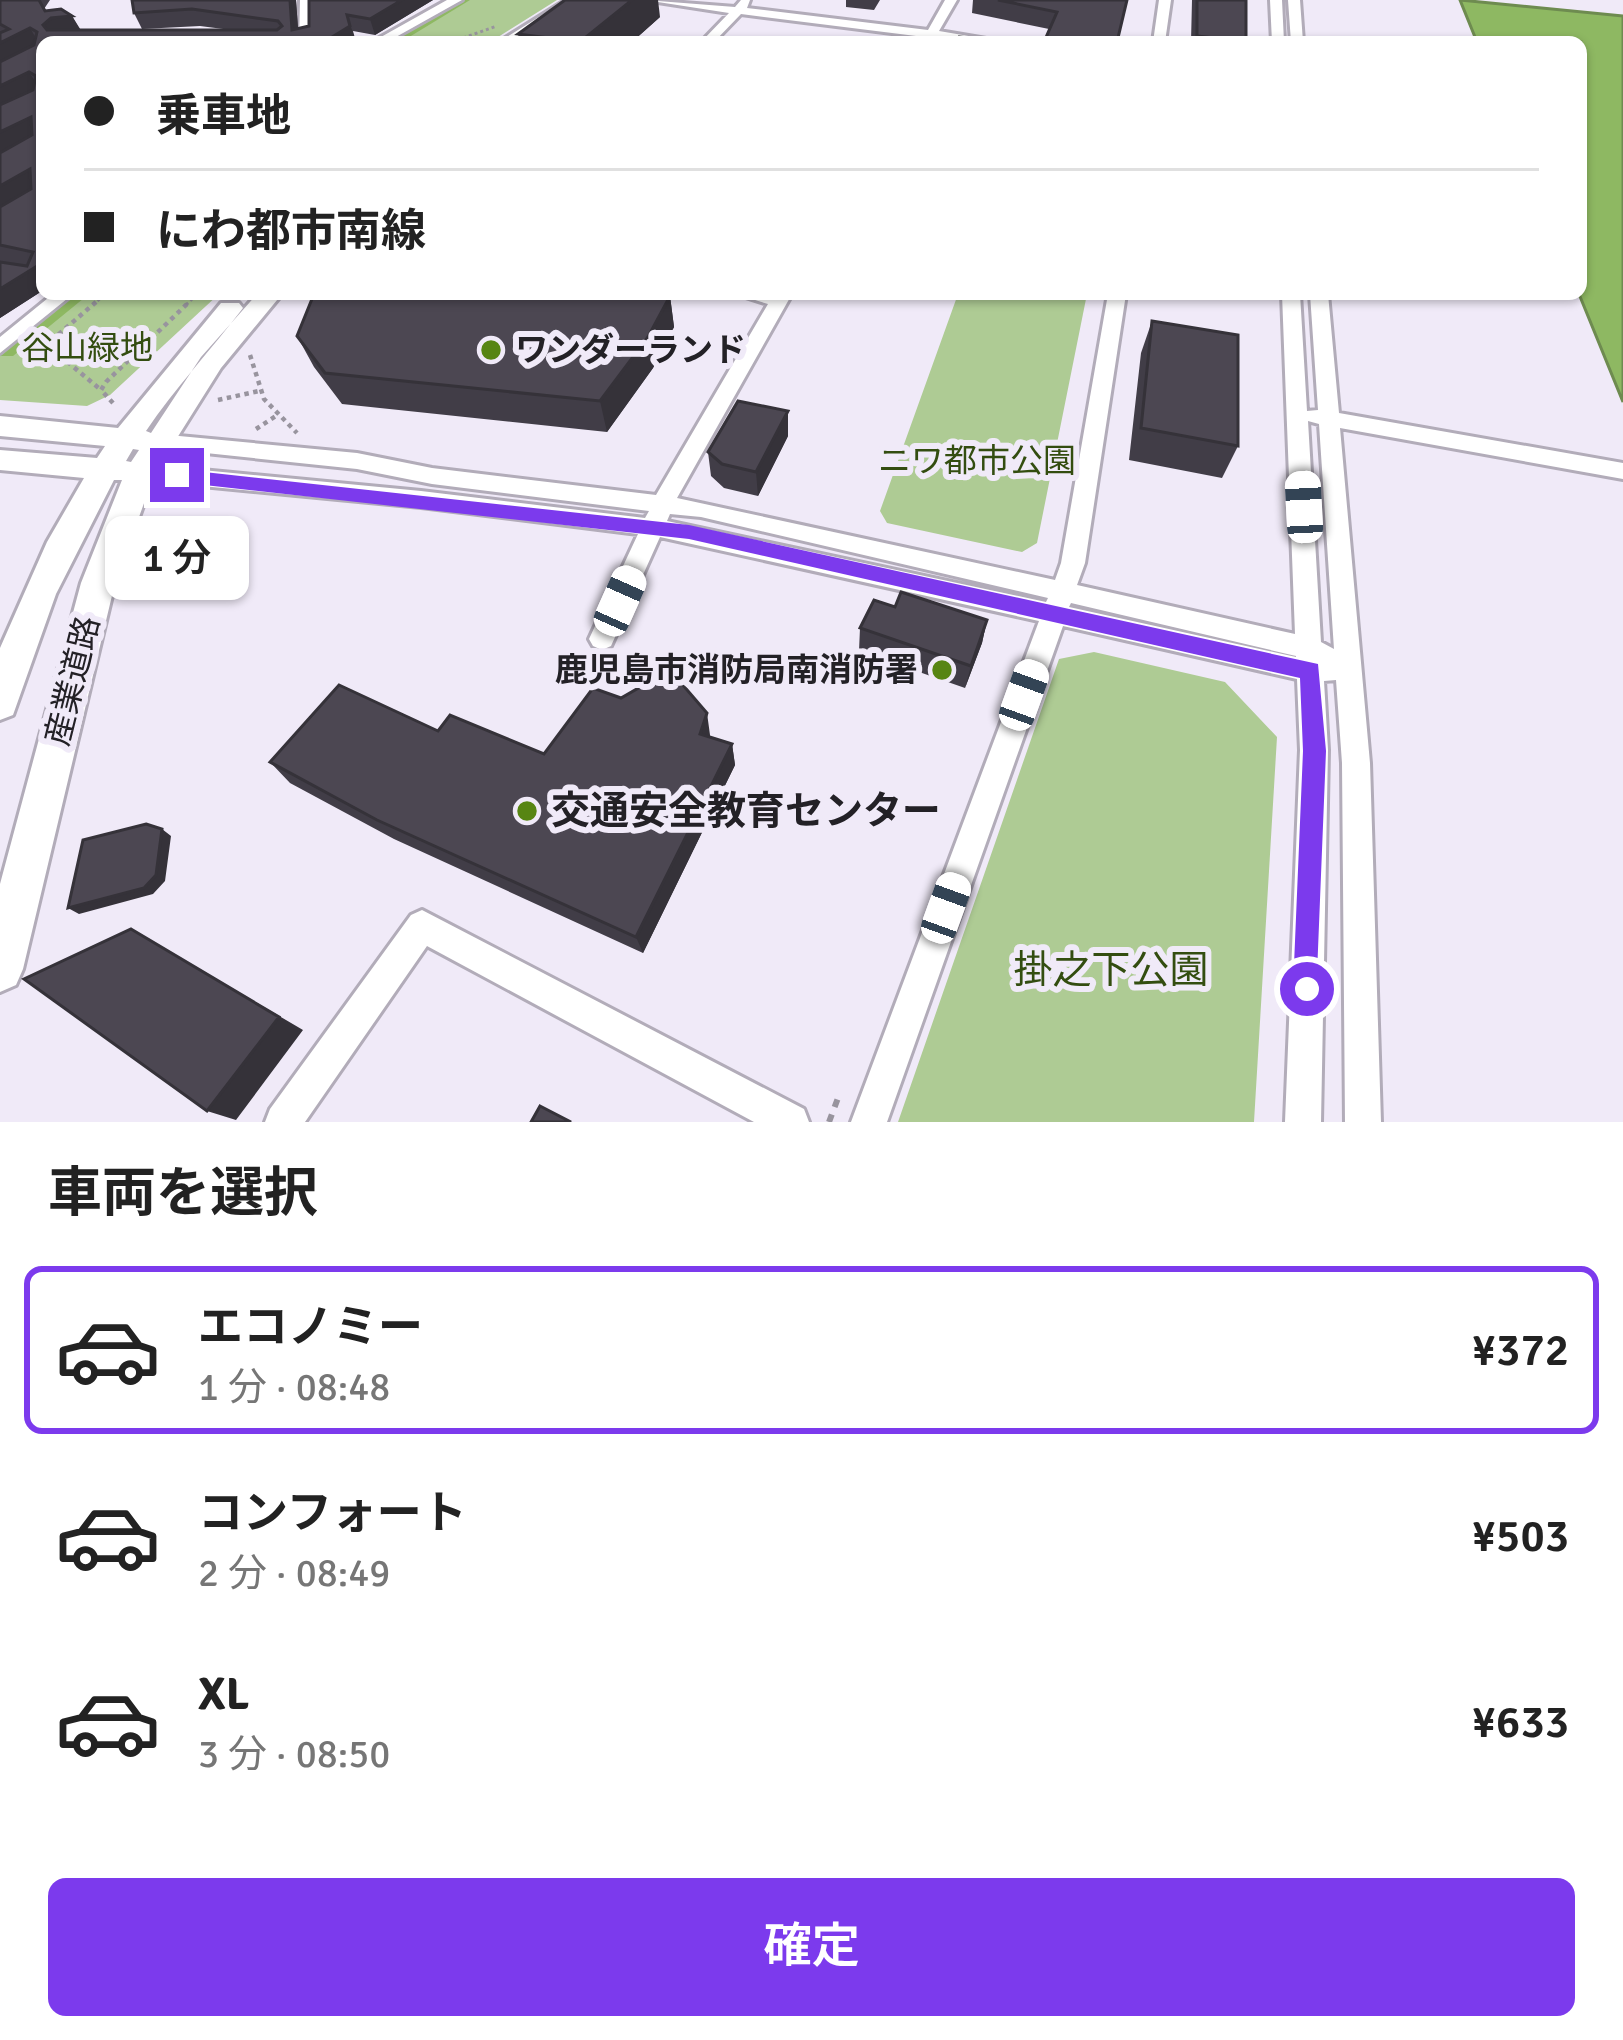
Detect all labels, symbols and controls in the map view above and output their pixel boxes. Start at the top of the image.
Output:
text: 乗車地 [156,89,291,144]
text: にわ都市南線 [156,204,426,259]
park label: 谷山緑地 [21,328,153,369]
place label: ワンダーランド [515,330,746,371]
marker: ワンダーランド [478,337,504,363]
park label: ニワ都市公園 [878,441,1076,482]
route end [150,448,204,502]
car [1284,470,1324,544]
callout: 1 分 [105,517,249,601]
text: 1 分 [143,534,211,582]
car [589,561,651,641]
street label: 産業道路 [37,612,109,750]
place label: 鹿児島市消防局南消防署 [555,650,918,691]
car [995,655,1053,735]
marker: 鹿児島市消防局南消防署 [929,657,955,683]
place label: 交通安全教育センター [551,787,941,835]
marker: 交通安全教育センター [514,798,540,824]
car [917,868,975,948]
park label: 掛之下公園 [1013,946,1209,994]
route start [1280,962,1334,1016]
text: 車両を選択 [48,1160,318,1227]
icon: car [54,1296,162,1404]
text: エコノミー [198,1300,423,1355]
text: ¥372 [1472,1323,1569,1378]
text: 1 分 · 08:48 [198,1363,390,1411]
icon: car [54,1482,162,1590]
text: コンフォート [198,1486,467,1541]
text: ¥503 [1472,1509,1569,1564]
text: 2 分 · 08:49 [198,1549,390,1597]
text: XL [198,1667,249,1722]
icon: car [54,1668,162,1776]
text: ¥633 [1472,1695,1569,1750]
text: 3 分 · 08:50 [198,1730,390,1778]
button: 確定 [48,1878,1575,2016]

